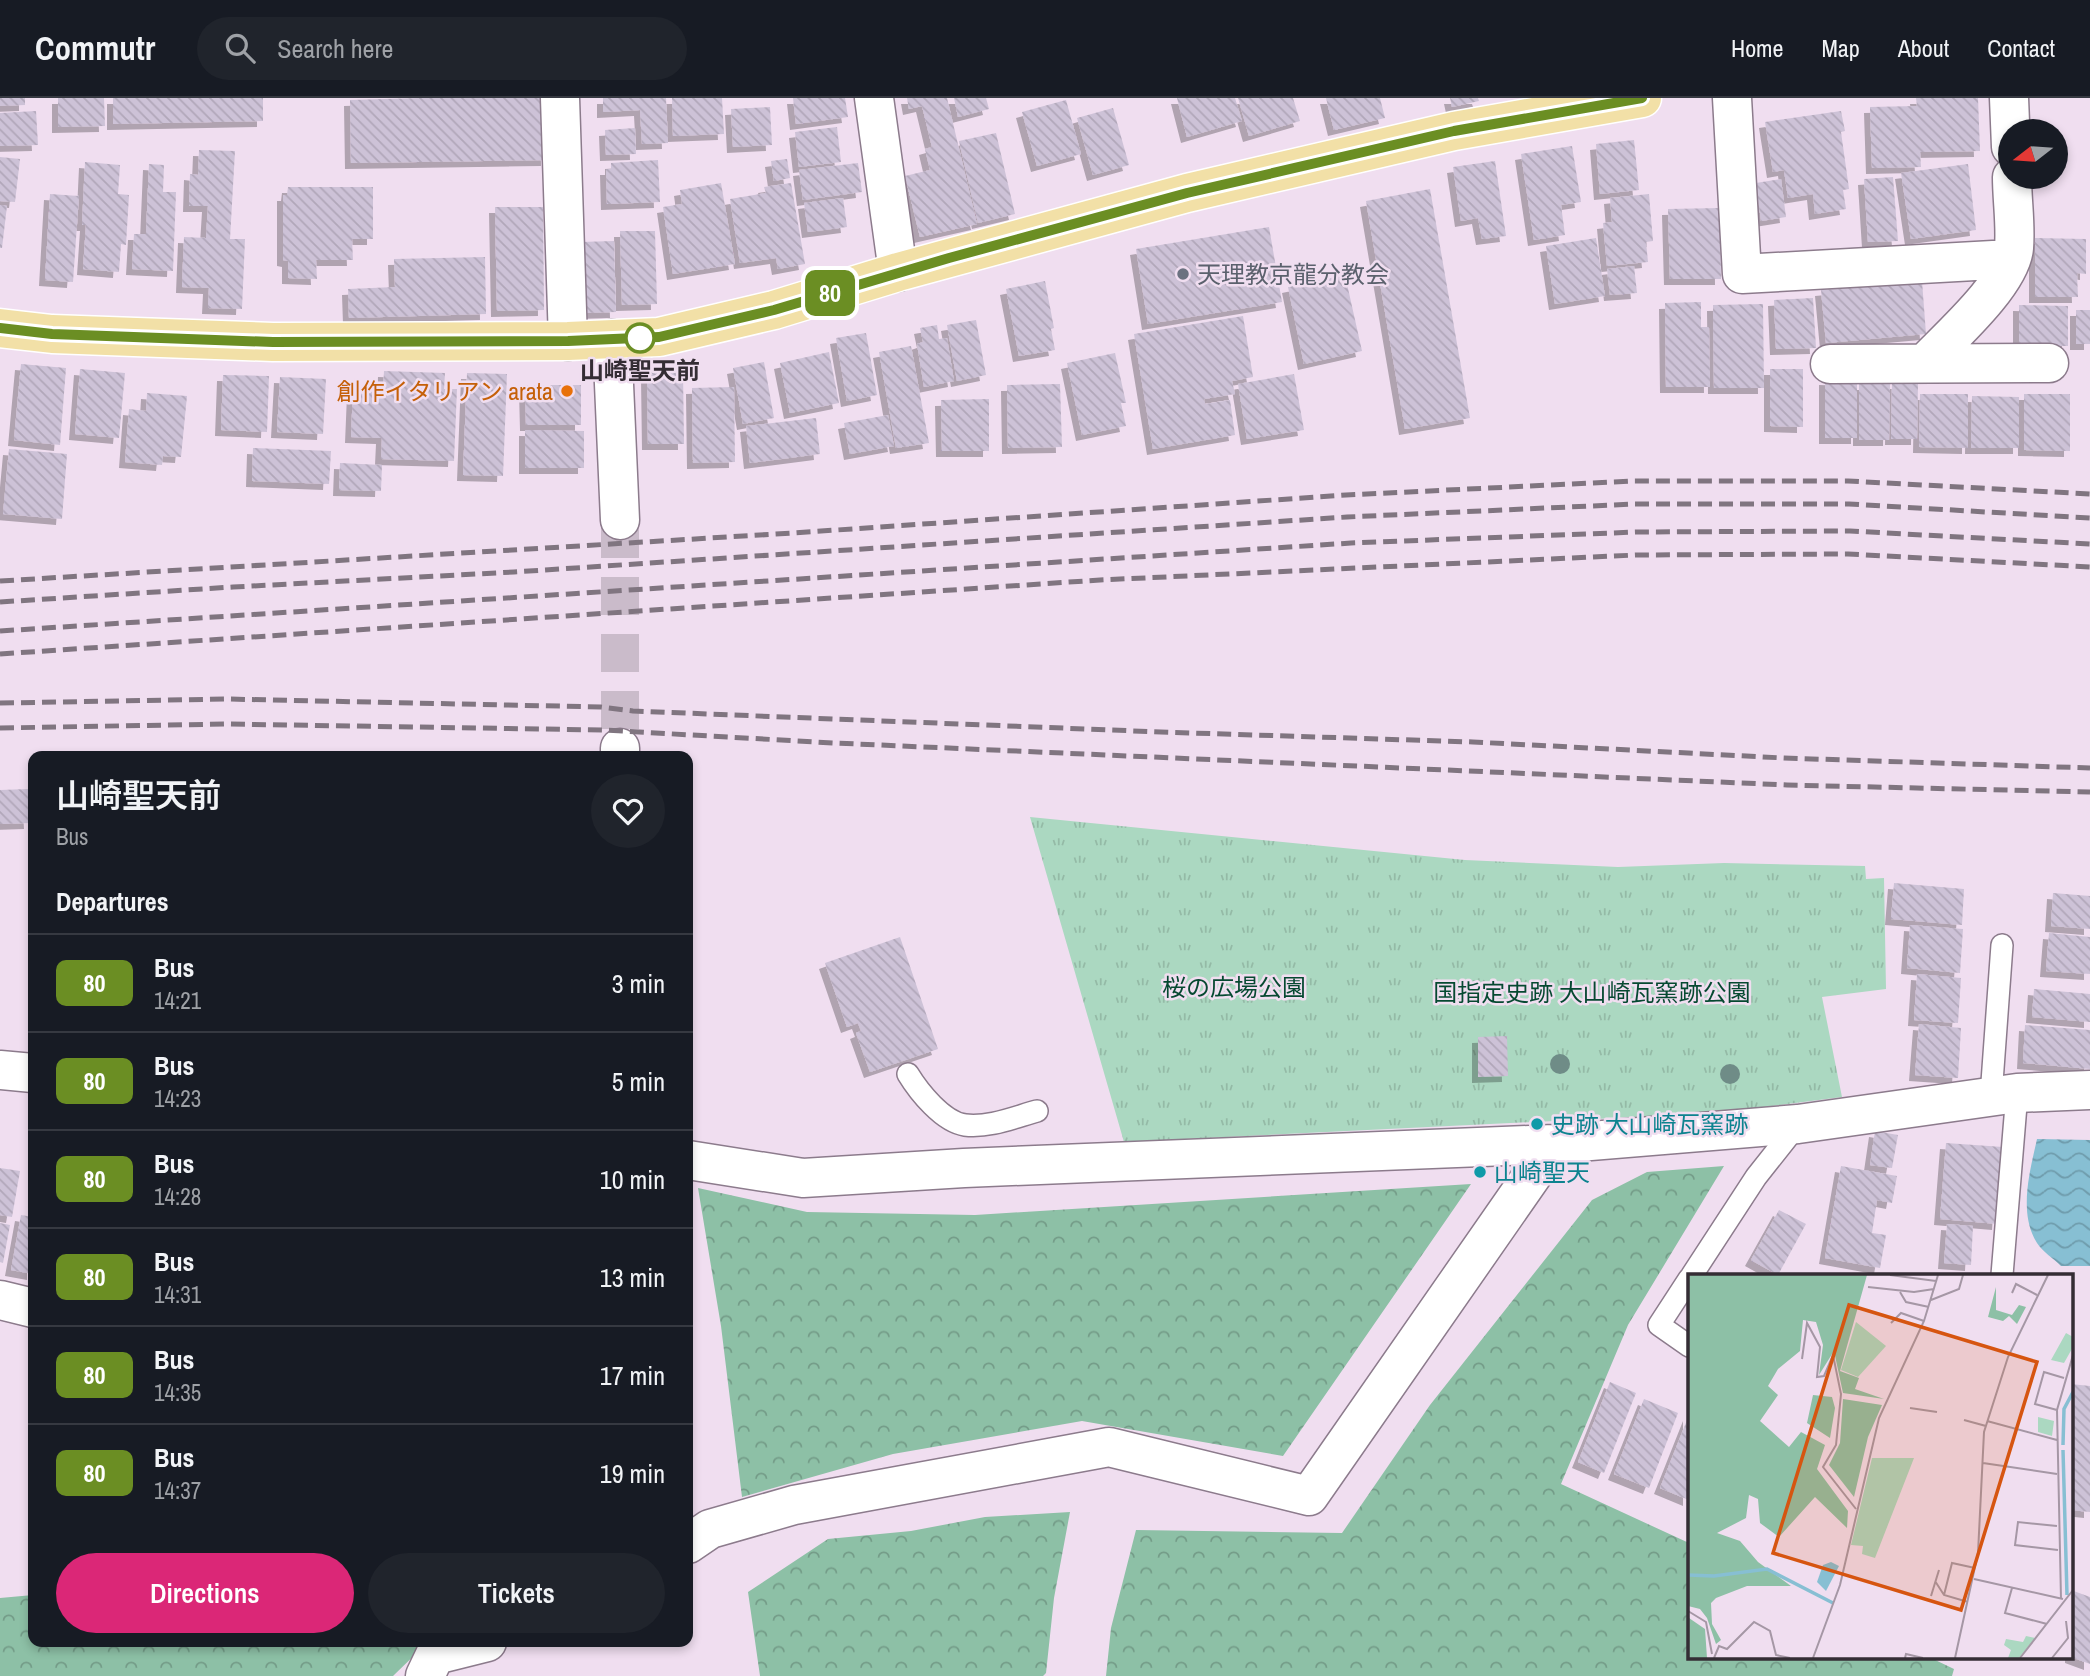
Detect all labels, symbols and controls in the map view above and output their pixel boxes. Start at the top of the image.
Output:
search box [197,17,687,80]
text: Commutr [35,26,155,70]
icon: search [221,29,259,67]
text: Search here [277,31,393,66]
text: Home [1731,32,1783,64]
text: Map [1821,32,1860,64]
text: About [1898,32,1949,64]
text: Contact [1987,32,2055,64]
north arrow [1998,119,2068,189]
map controls [1998,119,2068,189]
place label: 天理教京龍分教会 [1197,258,1389,290]
marker: 天理教京龍分教会 [1175,266,1191,282]
line badge: 80 [798,270,862,316]
text: 80 [819,277,841,309]
marker: 山崎聖天前 [625,323,655,353]
place label: 山崎聖天前 [580,354,700,386]
place label: 創作イタリアン arata [337,375,553,407]
marker: 創作イタリアン arata [559,383,575,399]
text: 山崎聖天前 [56,773,221,817]
button: heart [591,774,665,848]
text: Bus [56,821,89,852]
text: Departures [56,884,169,919]
text: Bus [154,950,194,985]
text: 3 min [612,966,665,1001]
text: 80 [84,967,105,999]
park label: 桜の広場公園 [1162,971,1306,1003]
park label: 国指定史跡 大山崎瓦窯跡公園 [1433,976,1751,1008]
text: 14:21 [154,985,201,1016]
text: Bus [154,1048,194,1083]
text: 5 min [612,1064,665,1099]
text: 80 [84,1065,105,1097]
text: 14:23 [154,1083,201,1114]
place label: 史跡 大山崎瓦窯跡 [1551,1108,1748,1140]
marker: 史跡 大山崎瓦窯跡 [1529,1116,1545,1132]
text: Bus [154,1146,194,1181]
place label: 山崎聖天 [1494,1156,1590,1188]
text: 10 min [600,1162,665,1197]
text: 80 [84,1163,105,1195]
marker: 山崎聖天 [1472,1164,1488,1180]
text: 14:28 [154,1181,201,1212]
text: Bus [154,1244,194,1279]
text: 13 min [600,1260,665,1295]
text: 80 [84,1261,105,1293]
inset map [1688,1274,2072,1658]
text: 14:31 [154,1279,201,1310]
text: Bus [154,1342,194,1377]
text: 17 min [600,1358,665,1393]
text: 80 [84,1359,105,1391]
text: 14:35 [154,1377,201,1408]
text: Bus [154,1440,194,1475]
text: 19 min [600,1456,665,1491]
text: 80 [84,1457,105,1489]
text: 14:37 [154,1475,201,1506]
button: Directions [56,1553,354,1633]
button: Tickets [368,1553,665,1633]

